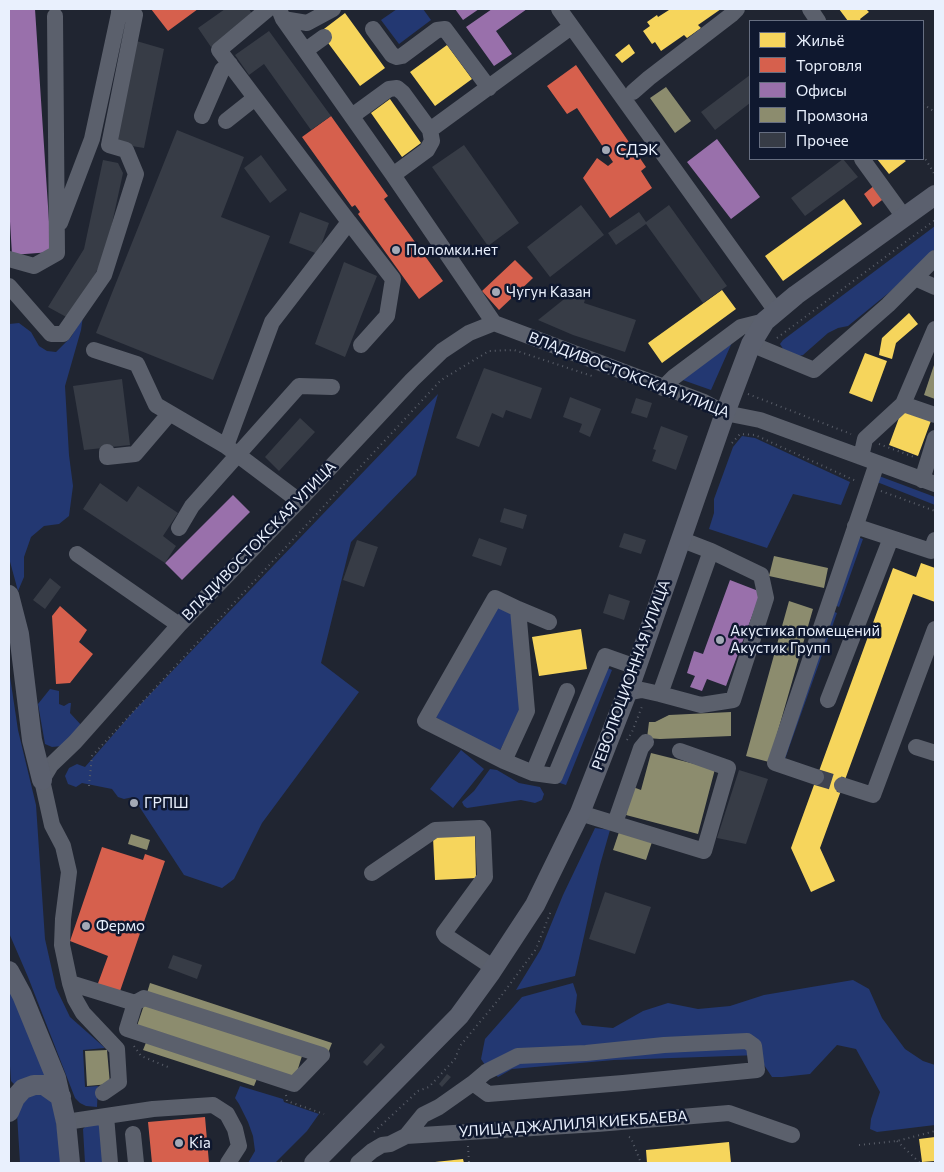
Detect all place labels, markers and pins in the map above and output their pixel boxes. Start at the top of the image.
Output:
place label: СДЭК [616,141,658,159]
marker: СДЭК [600,144,612,156]
place label: Поломки.нет [406,241,498,259]
marker: Поломки.нет [390,244,402,256]
place label: Чугун Казан [506,283,591,301]
marker: Чугун Казан [490,286,502,298]
place label: Акустика помещений Акустик Групп [730,622,880,657]
marker: Акустика помещений Акустик Групп [714,634,726,646]
place label: ГРПШ [144,794,189,812]
marker: ГРПШ [128,797,140,809]
place label: Фермо [96,917,145,935]
marker: Фермо [80,920,92,932]
place label: Kia [189,1134,211,1152]
marker: Kia [173,1137,185,1149]

